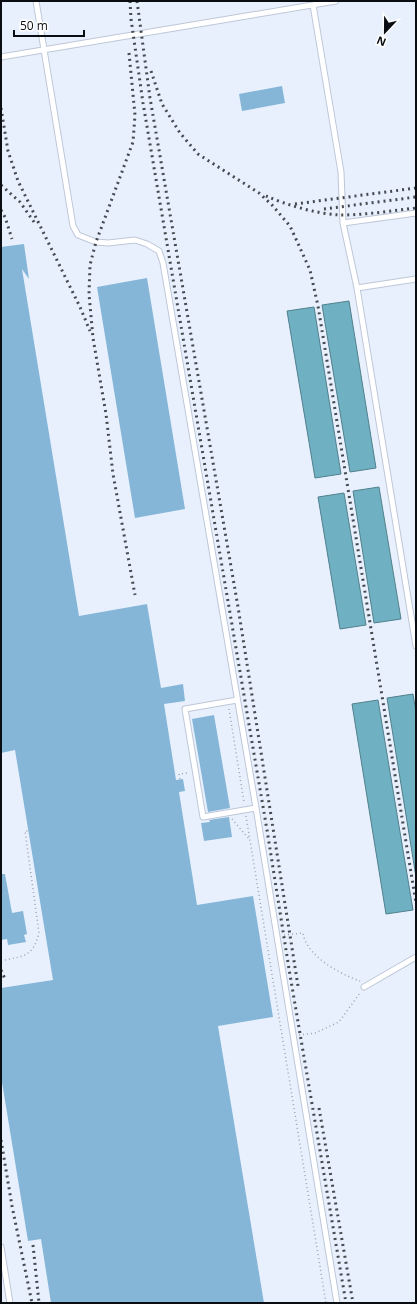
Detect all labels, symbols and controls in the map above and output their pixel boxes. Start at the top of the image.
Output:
scale bar [14,12,84,38]
north arrow [365,12,405,52]
text: 50 m [20,17,48,34]
text: N [374,33,388,50]

